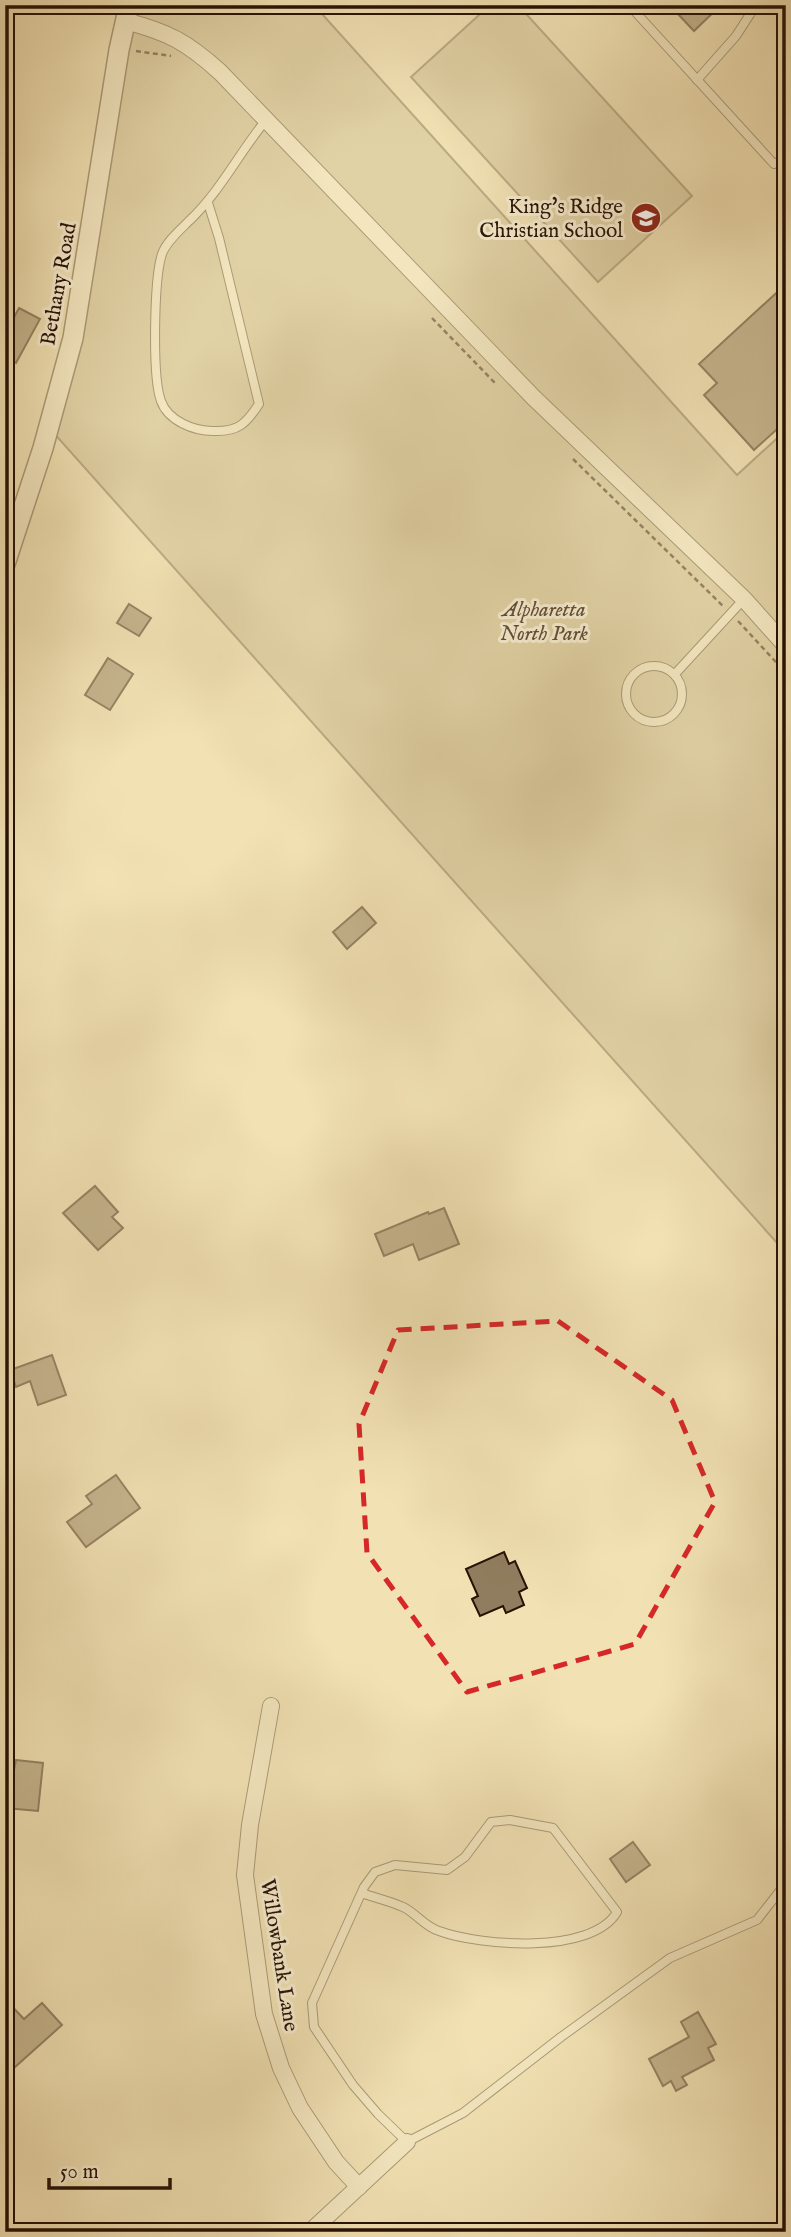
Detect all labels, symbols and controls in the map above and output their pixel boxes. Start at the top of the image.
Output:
place label: King's Ridge Christian School [479,194,623,245]
school or university icon: King's Ridge Christian School [629,201,663,235]
street label: Bethany Road [35,220,84,348]
park label: Alpharetta North Park [500,597,589,648]
street label: Willowbank Lane [253,1877,304,2034]
scale bar [49,2146,170,2190]
text: 50 m [60,2159,99,2186]

